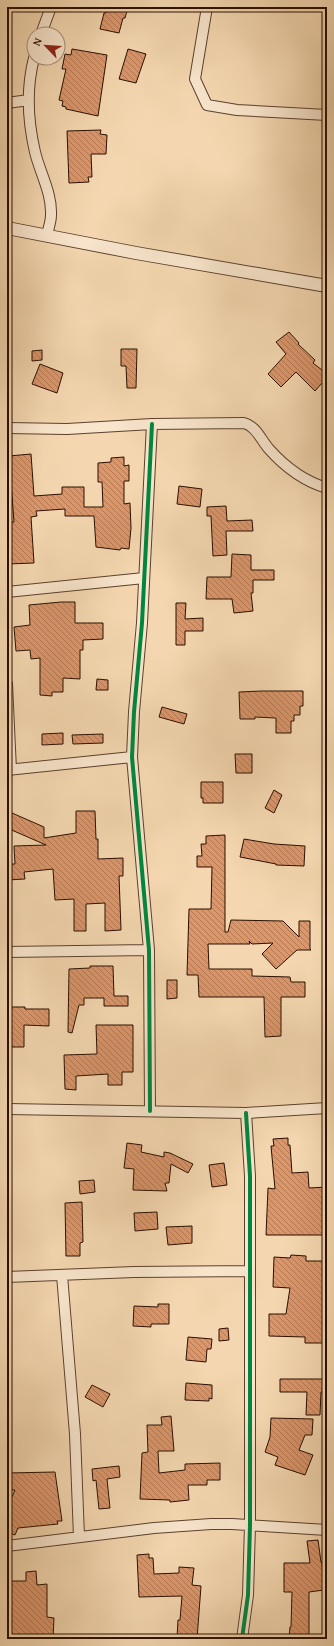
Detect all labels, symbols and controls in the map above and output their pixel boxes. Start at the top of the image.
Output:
north arrow [26,26,66,66]
text: N [28,34,46,48]

